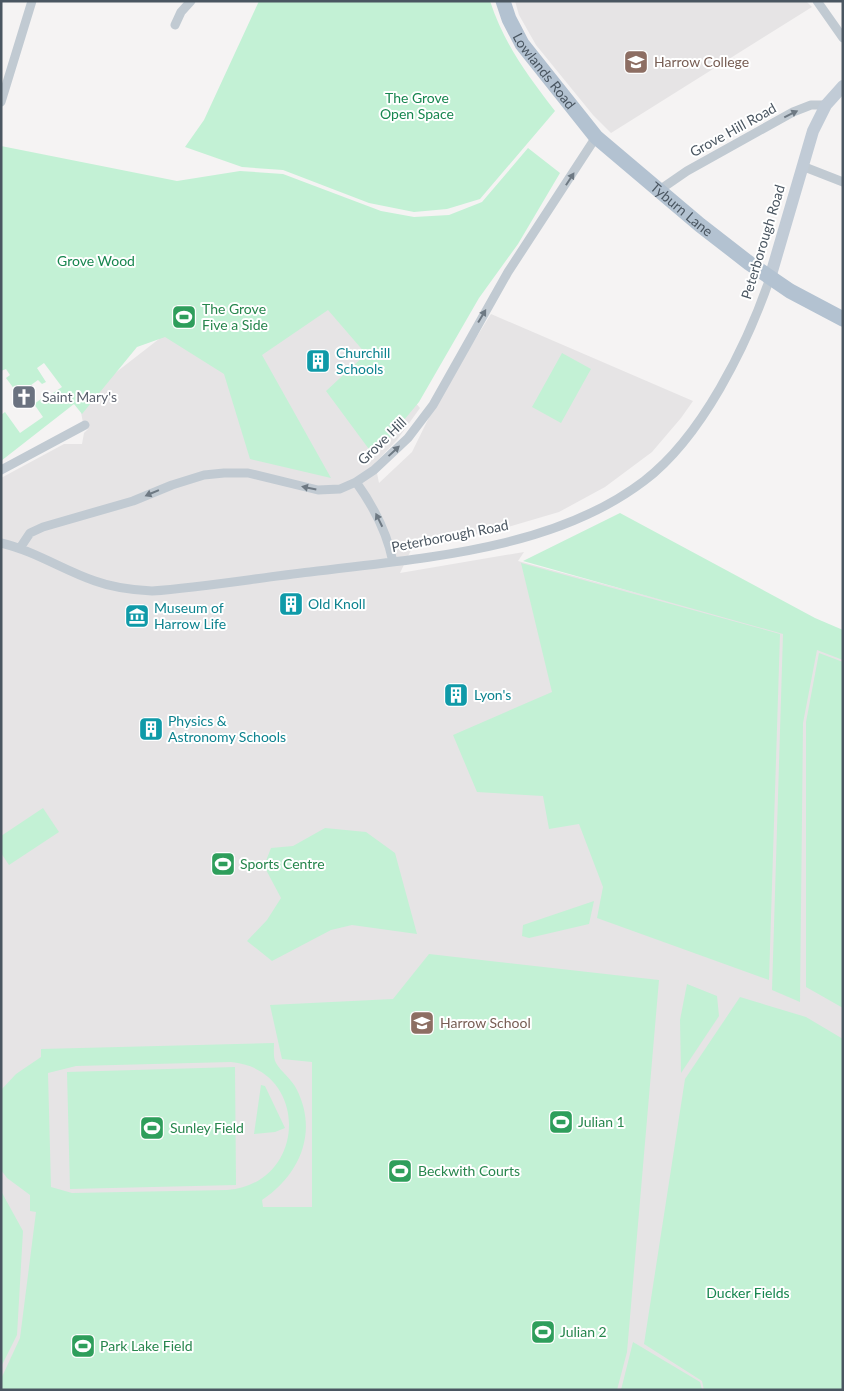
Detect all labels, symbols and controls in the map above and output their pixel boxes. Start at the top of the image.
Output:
street label: Lowlands Road [510,30,579,112]
school or university icon: Harrow College [623,49,649,75]
place label: Harrow College [654,53,749,70]
park label: The Grove Open Space [380,89,454,122]
street label: Grove Hill Road [687,99,779,160]
one-way arrow [784,109,798,117]
one-way arrow [565,173,575,186]
street label: Tyburn Lane [647,178,716,240]
street label: Peterborough Road [737,183,788,301]
park label: Grove Wood [57,252,135,269]
place label: The Grove Five a Side [202,300,268,333]
sports icon: The Grove Five a Side [171,304,197,330]
one-way arrow [478,310,487,323]
place label: Churchill Schools [336,344,390,377]
building icon: Churchill Schools [305,348,331,374]
church icon: Saint Mary's [11,384,37,410]
place label: Saint Mary's [42,388,117,405]
street label: Grove Hill [354,413,410,468]
one-way arrow [387,445,399,457]
one-way arrow [301,484,317,492]
one-way arrow [145,490,159,498]
one-way arrow [375,513,383,527]
street label: Peterborough Road [390,516,510,555]
building icon: Old Knoll [278,591,304,617]
place label: Old Knoll [308,595,365,612]
place label: Museum of Harrow Life [154,599,226,632]
museum icon: Museum of Harrow Life [124,603,150,629]
building icon: Lyon's [443,682,469,708]
place label: Lyon's [474,686,511,703]
place label: Physics & Astronomy Schools [168,712,286,745]
building icon: Physics & Astronomy Schools [138,716,164,742]
sports icon: Sports Centre [210,851,236,877]
place label: Sports Centre [240,855,325,872]
school or university icon: Harrow School [409,1010,435,1036]
place label: Harrow School [440,1014,531,1031]
sports icon: Julian 1 [548,1109,574,1135]
place label: Julian 1 [578,1113,625,1130]
sports icon: Sunley Field [139,1115,165,1141]
place label: Sunley Field [170,1119,244,1136]
sports icon: Beckwith Courts [387,1158,413,1184]
place label: Beckwith Courts [418,1162,520,1179]
park label: Ducker Fields [706,1284,790,1301]
sports icon: Julian 2 [530,1319,556,1345]
place label: Julian 2 [560,1323,607,1340]
sports icon: Park Lake Field [70,1333,96,1359]
place label: Park Lake Field [100,1337,193,1354]

